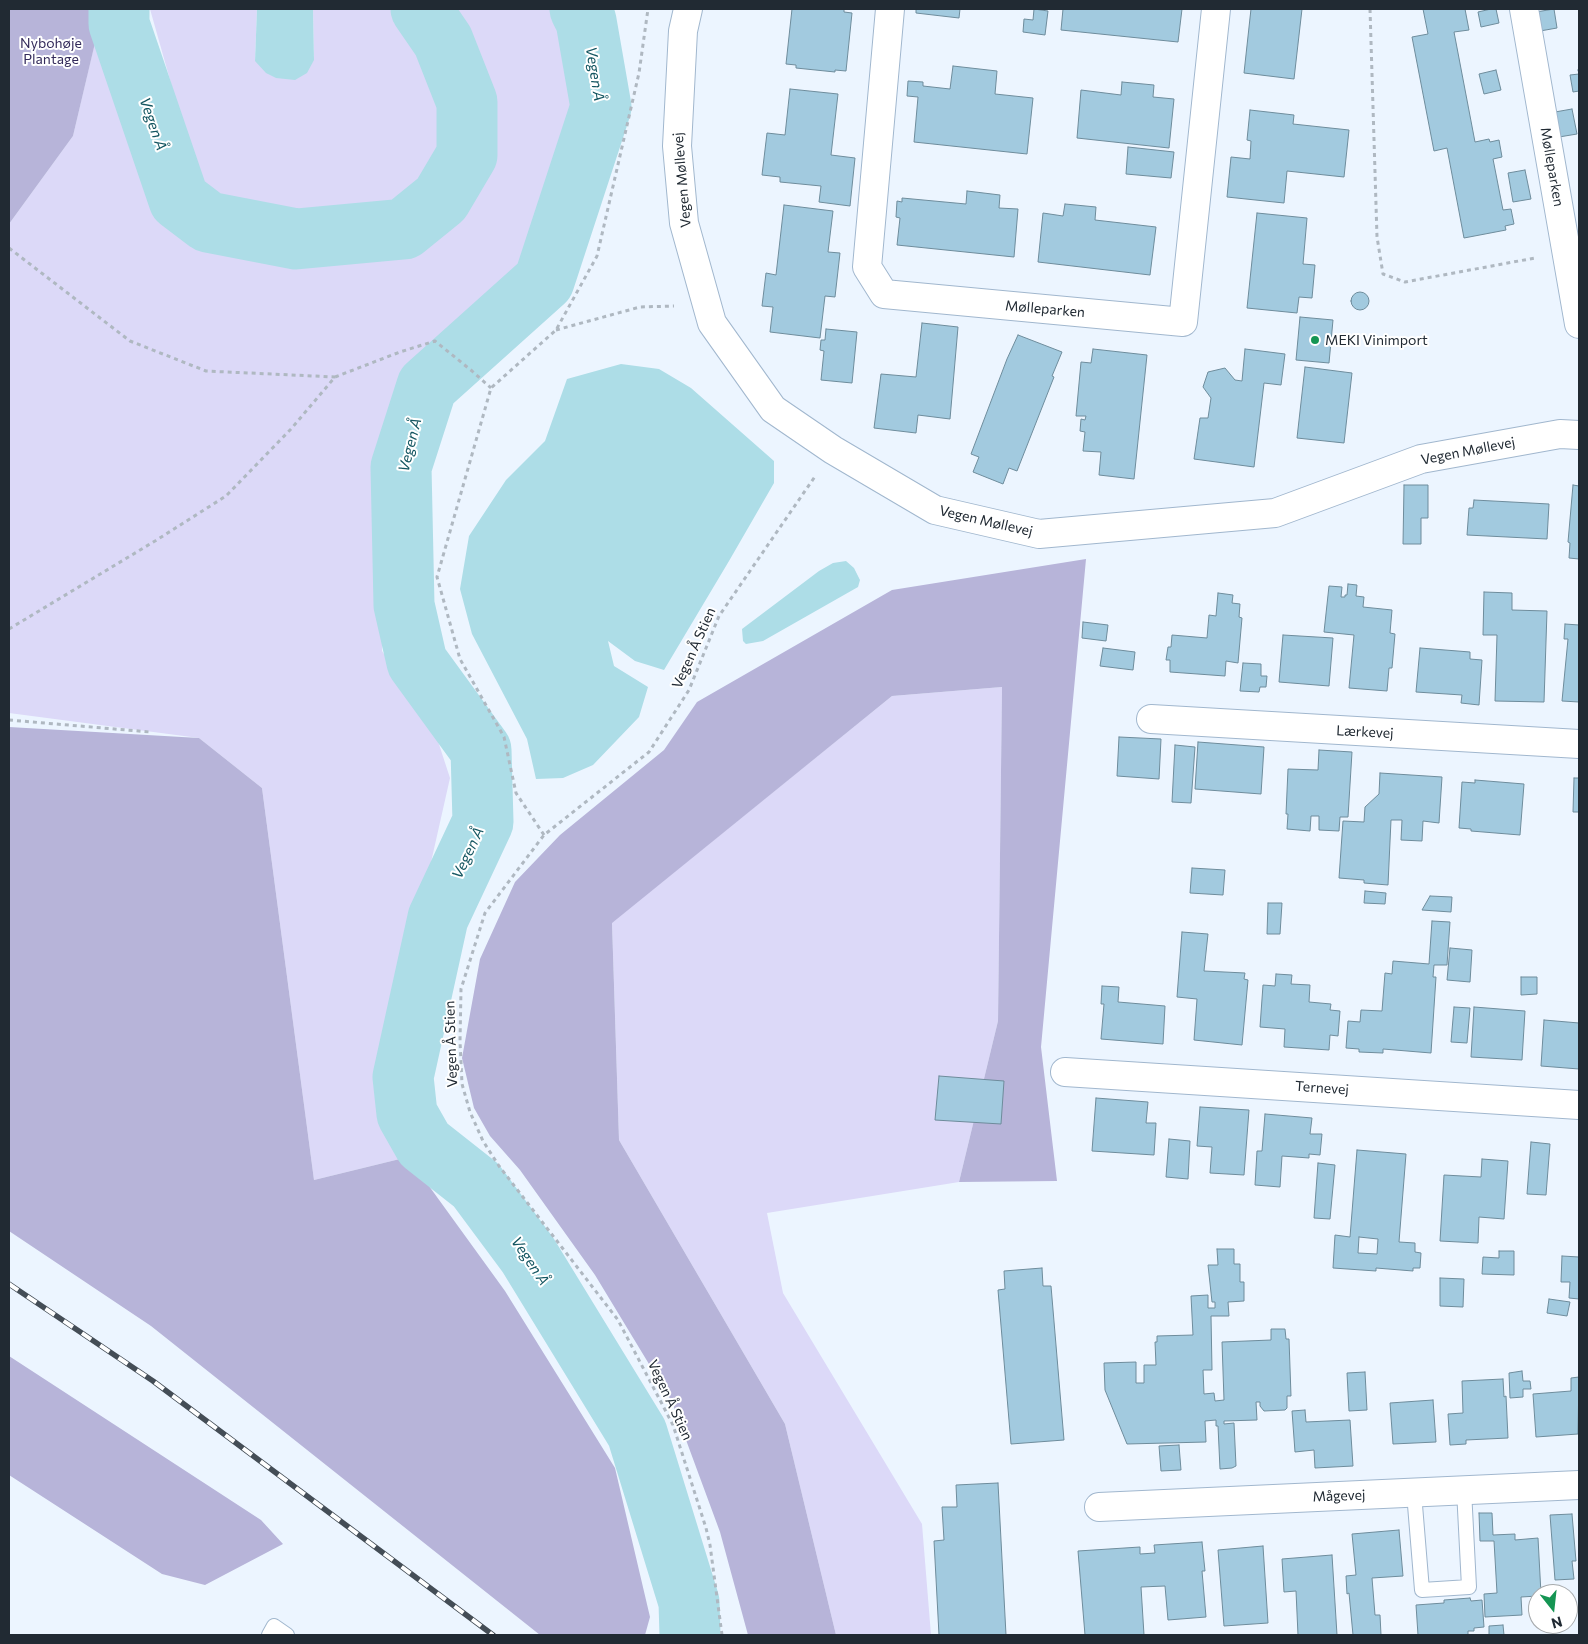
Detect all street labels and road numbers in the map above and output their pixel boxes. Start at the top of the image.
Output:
street label: Mølleparken [1537,126,1567,208]
street label: Vegen Møllevej [669,132,695,228]
street label: Mølleparken [1004,297,1086,321]
street label: Vegen Møllevej [1420,434,1516,468]
street label: Vegen Møllevej [938,502,1034,540]
street label: Vegen Å Stien [669,605,719,691]
street label: Lærkevej [1336,722,1394,742]
street label: Vegen Å Stien [441,1000,461,1088]
street label: Ternevej [1294,1078,1350,1098]
street label: Vegen Å Stien [644,1357,696,1443]
street label: Mågevej [1312,1487,1366,1505]

